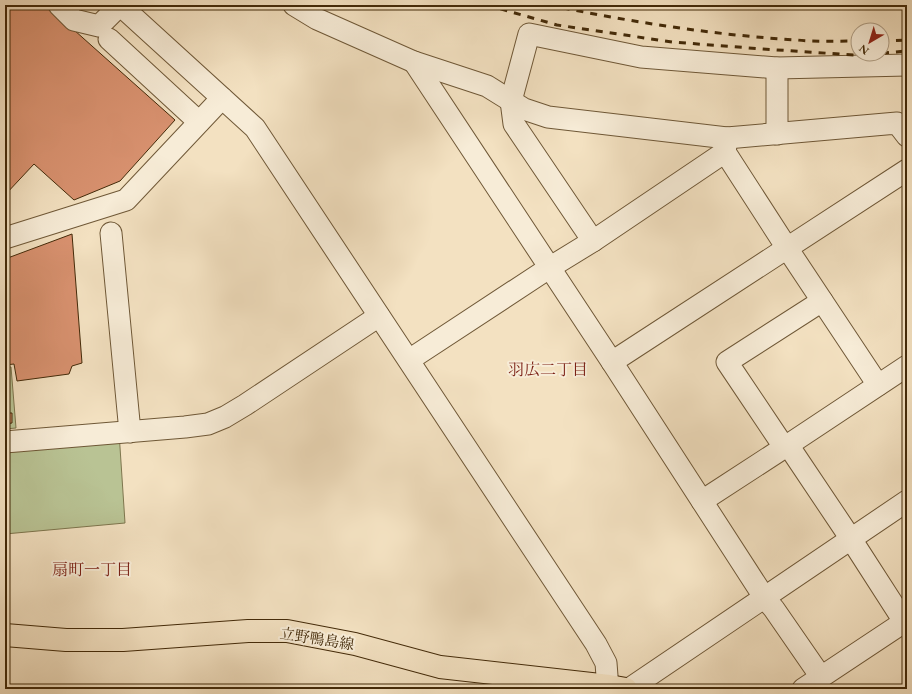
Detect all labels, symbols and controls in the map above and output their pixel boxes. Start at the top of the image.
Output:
north arrow [850,22,890,62]
text: N [856,42,872,58]
district label: 羽広二丁目 [508,359,588,380]
district label: 扇町一丁目 [52,559,132,580]
street label: 立野鴨島線 [279,623,356,654]

